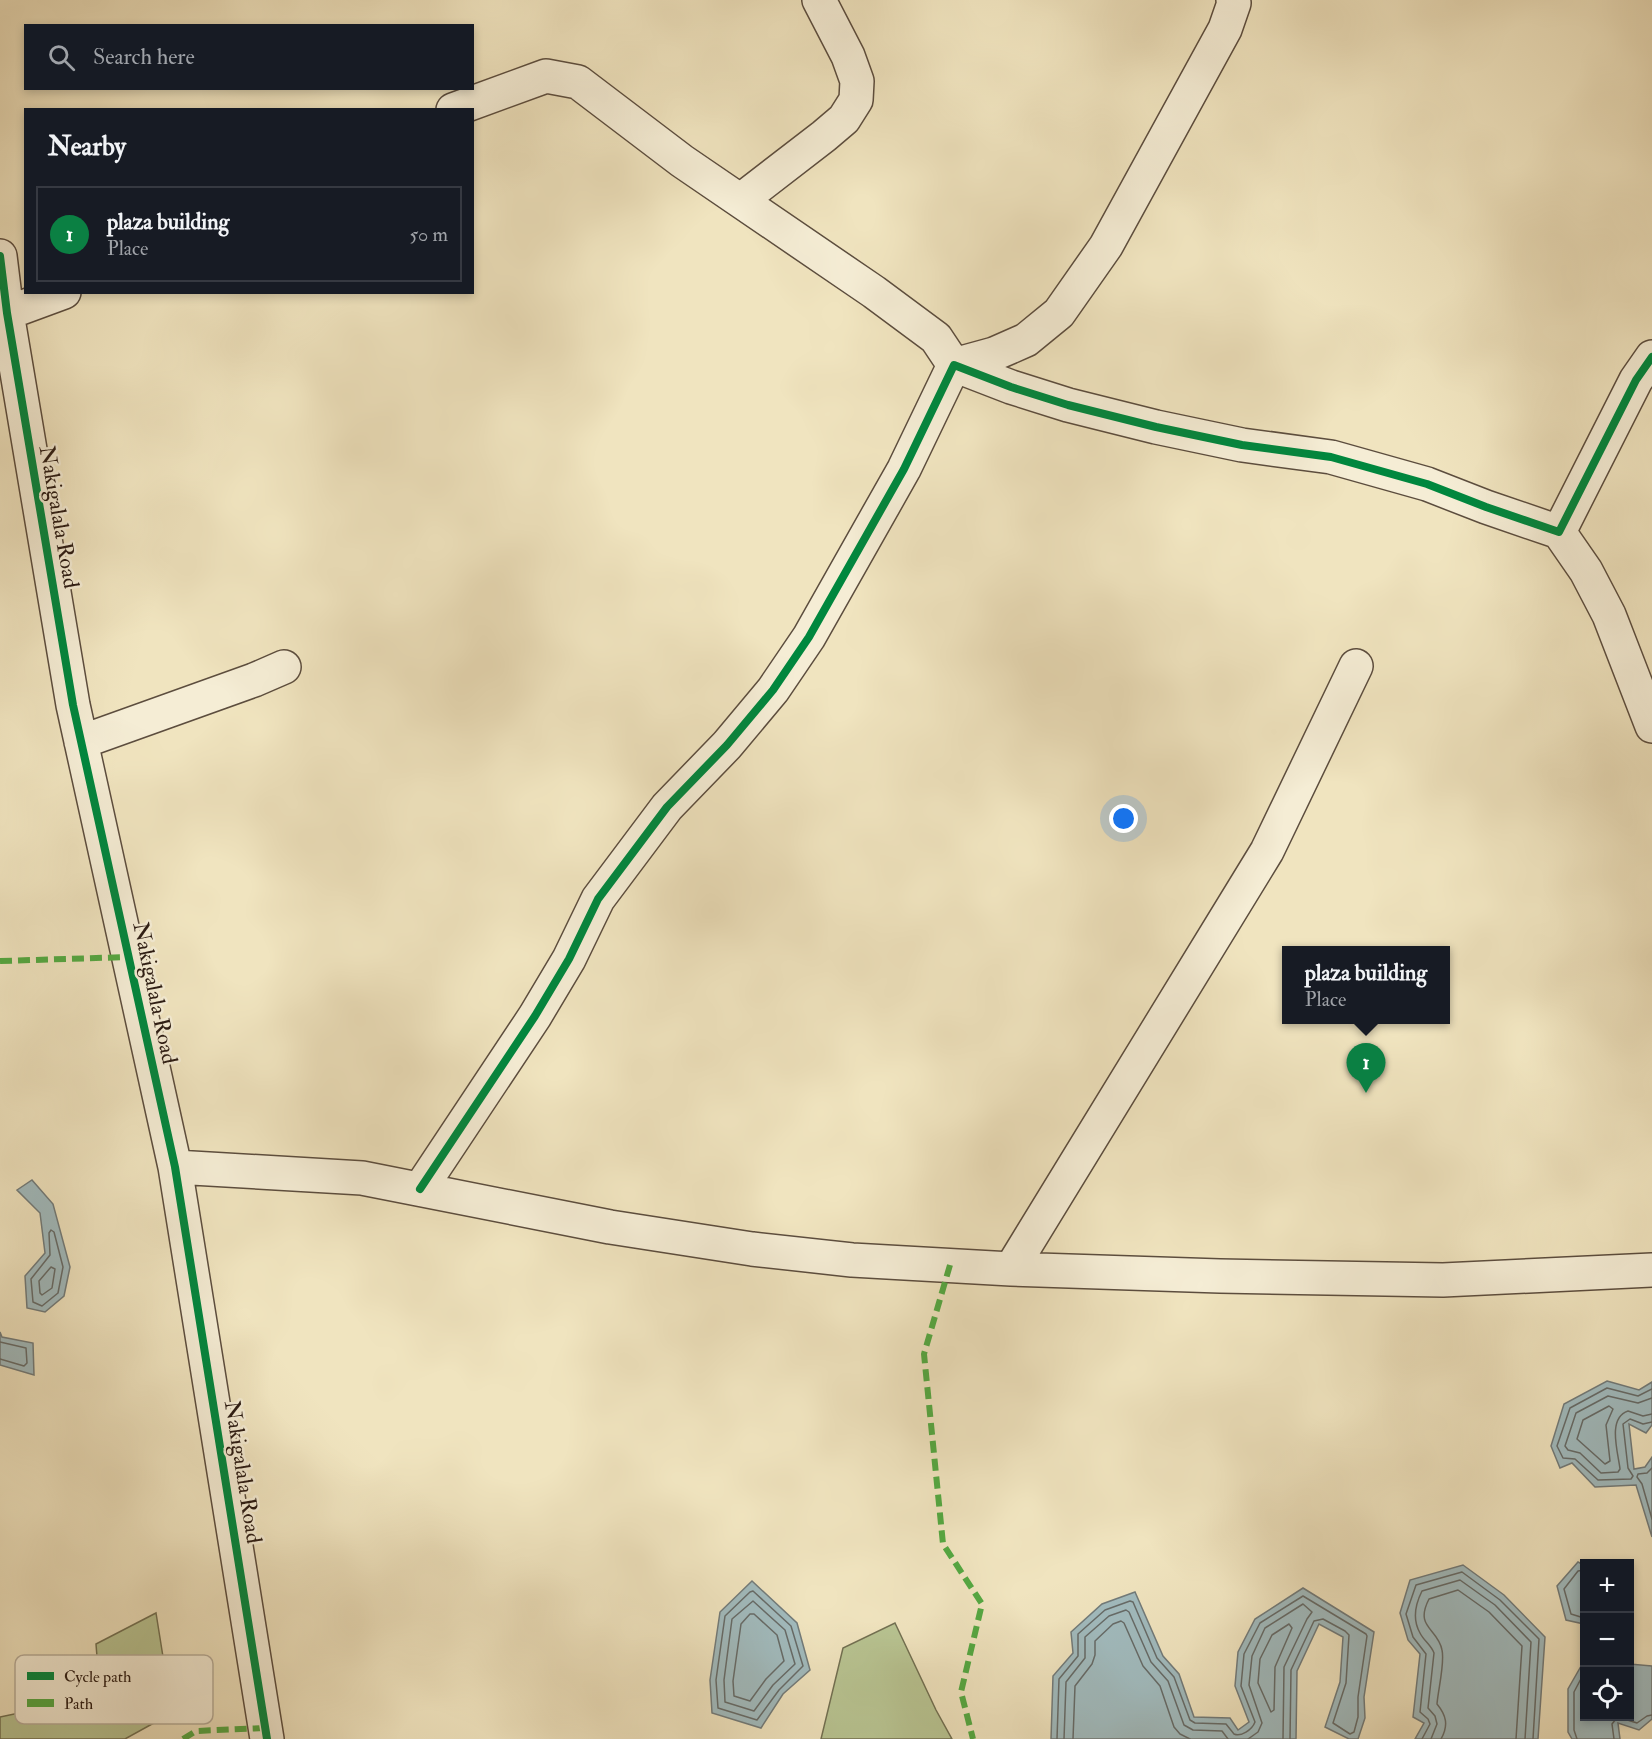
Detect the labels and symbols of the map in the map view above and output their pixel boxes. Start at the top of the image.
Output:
street label: Nakigalala Road [33,443,85,591]
your location [1109,804,1138,833]
street label: Nakigalala Road [126,919,184,1067]
pin: 1 [1346,1044,1386,1093]
street label: Nakigalala Road [218,1398,268,1546]
legend [15,1655,213,1724]
text: Cycle path [64,1667,132,1688]
text: Path [64,1694,94,1714]

